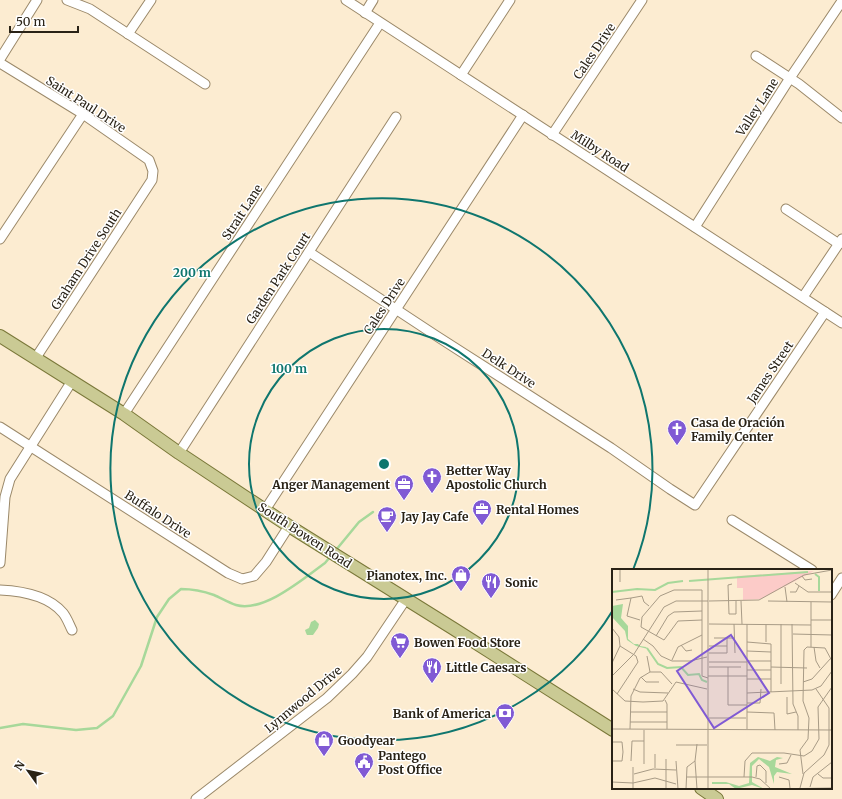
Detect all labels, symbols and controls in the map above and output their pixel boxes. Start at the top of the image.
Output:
scale bar [10,8,78,34]
text: 50 m [16,14,45,29]
street label: Cales Drive [570,20,618,82]
street label: Saint Paul Drive [43,73,129,135]
street label: Valley Lane [732,75,781,140]
street label: Milby Road [568,127,632,175]
street label: Strait Lane [218,181,266,243]
street label: Graham Drive South [48,206,124,312]
street label: Garden Park Court [243,229,313,327]
text: 200 m [173,265,211,280]
street label: Cales Drive [360,275,408,337]
street label: James Street [743,338,796,407]
street label: Delk Drive [479,345,539,391]
text: 100 m [271,361,307,376]
place label: Casa de Oración Family Center [691,415,785,444]
church icon: Casa de Oración Family Center [666,418,688,446]
centre of rings [377,457,391,471]
place label: Better Way Apostolic Church [445,463,547,492]
church icon: Better Way Apostolic Church [421,466,443,494]
office icon: Anger Management [393,473,415,501]
place label: Anger Management [271,477,390,492]
street label: Buffalo Drive [122,487,194,541]
office icon: Rental Homes [471,498,493,526]
street label: South Bowen Road [255,499,355,571]
place label: Rental Homes [496,502,579,517]
cafe icon: Jay Jay Cafe [376,505,398,533]
place label: Jay Jay Cafe [400,509,469,524]
shop icon: Pianotex, Inc. [450,564,472,592]
place label: Pianotex, Inc. [366,568,447,583]
inset map [612,569,832,789]
restaurant icon: Sonic [480,571,502,599]
place label: Sonic [505,575,538,590]
supermarket icon: Bowen Food Store [389,631,411,659]
place label: Bowen Food Store [414,635,521,650]
restaurant icon: Little Caesars [421,656,443,684]
place label: Little Caesars [446,660,526,675]
street label: Lynnwood Drive [262,663,344,735]
bank icon: Bank of America [494,702,516,730]
place label: Bank of America [393,706,491,721]
shop icon: Goodyear [313,729,335,757]
place label: Goodyear [338,733,395,748]
place label: Pantego Post Office [378,748,443,777]
north arrow [8,751,48,791]
public building icon: Pantego Post Office [353,751,375,779]
text: N [11,758,28,773]

